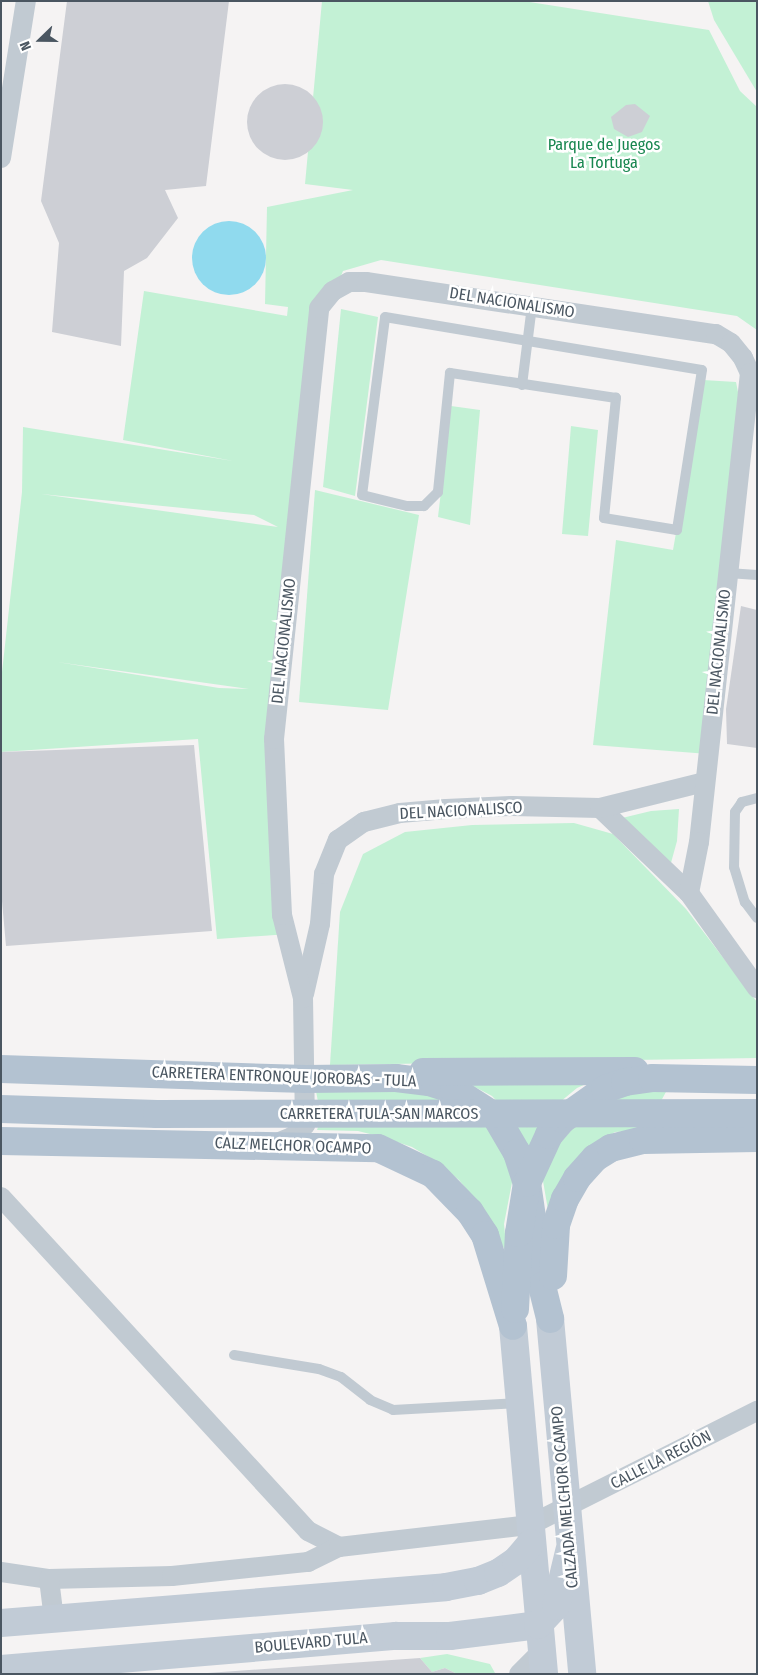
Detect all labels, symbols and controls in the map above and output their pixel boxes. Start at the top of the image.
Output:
north arrow [15,15,65,65]
text: N [16,39,35,53]
park label: Parque de Juegos La Tortuga [548,135,660,173]
street label: DEL NACIONALISMO [448,284,576,322]
street label: DEL NACIONALISMO [268,577,300,705]
street label: DEL NACIONALISMO [703,588,735,716]
street label: DEL NACIONALISCO [399,798,523,824]
street label: CARRETERA ENTRONQUE JOROBAS - TULA [151,1063,417,1091]
street label: CARRETERA TULA-SAN MARCOS [280,1104,478,1124]
street label: CALZ MELCHOR OCAMPO [214,1134,372,1158]
street label: CALZADA MELCHOR OCAMPO [547,1405,583,1589]
street label: CALLE LA REGIÓN [607,1426,715,1494]
street label: BOULEVARD TULA [254,1629,368,1657]

